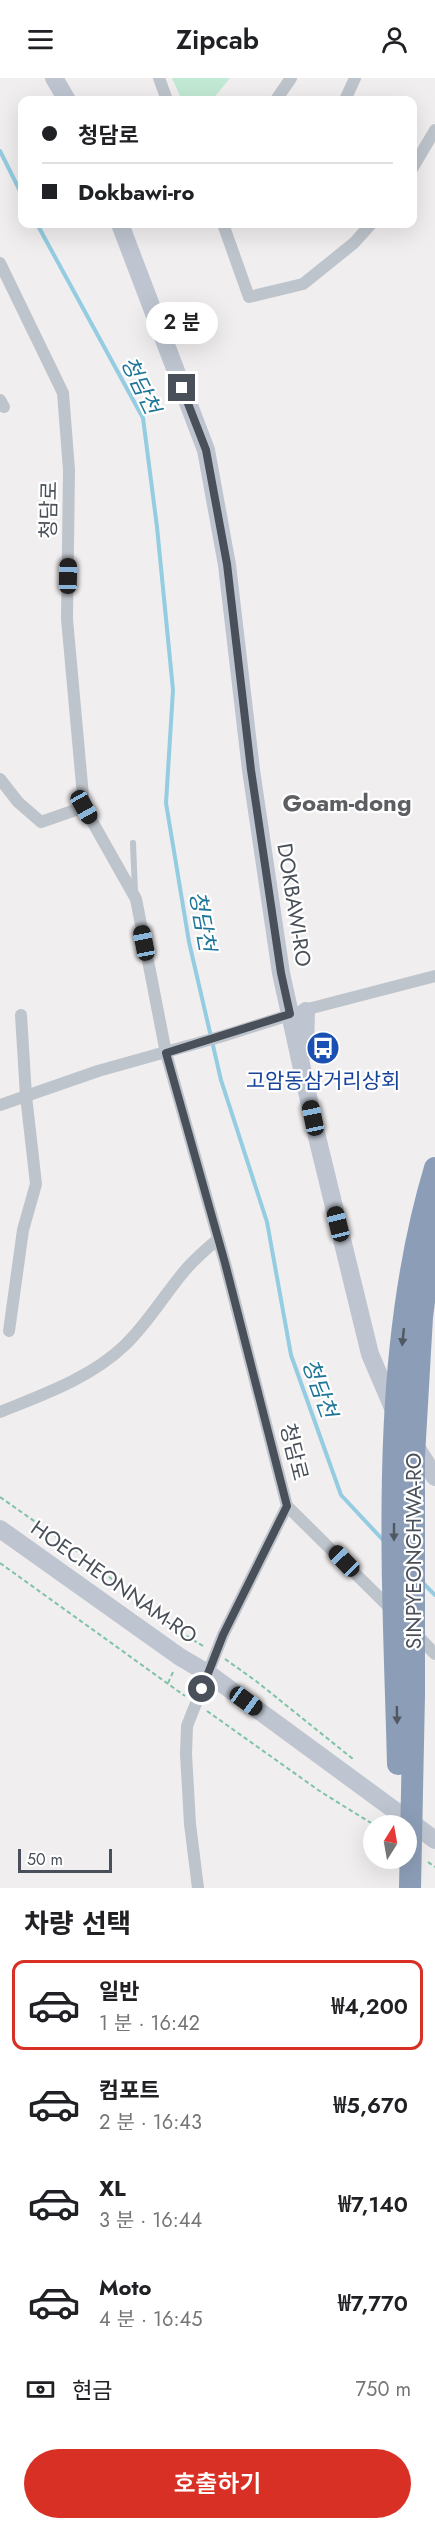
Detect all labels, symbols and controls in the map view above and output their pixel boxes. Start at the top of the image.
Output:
text: Zipcab [176,20,259,59]
icon: menu [24,23,57,56]
icon: person [378,23,411,56]
text: 청담로 [78,119,139,151]
text: Dokbawi-ro [78,176,195,208]
callout: 2 분 [146,301,218,343]
text: 2 분 [164,308,200,337]
water label: 청담천 [113,351,170,422]
route end [168,374,195,401]
street label: 청담로 [33,481,65,539]
car [59,558,77,594]
district label: Goam-dong [282,785,412,820]
car [67,787,101,827]
street label: DOKBAWI-RO [269,841,319,969]
water label: 청담천 [182,888,225,956]
car [132,924,156,962]
bus stop icon: 고암동삼거리상회 [305,1030,341,1066]
place label: 고암동삼거리상회 [246,1066,400,1096]
car [300,1099,326,1137]
car [325,1204,351,1244]
one-way arrow [398,1328,408,1347]
water label: 청담천 [295,1354,346,1425]
street label: 청담로 [272,1420,316,1484]
street label: SINPYEONGHWA-RO [399,1453,429,1649]
street label: HOECHEONNAM-RO [25,1513,203,1651]
one-way arrow [389,1522,399,1541]
car [325,1542,363,1580]
route start [188,1675,215,1702]
car [226,1683,266,1719]
one-way arrow [392,1705,401,1724]
north arrow [363,1815,417,1869]
map controls [363,1815,417,1869]
scale bar [18,1846,112,1874]
text: 50 m [27,1848,63,1871]
text: 차량 선택 [24,1904,131,1943]
text: 일반 [99,1975,139,2007]
icon: car [27,1978,81,2032]
text: ₩4,200 [332,1990,408,2022]
text: 1 분 · 16:42 [99,2009,200,2038]
text: 컴포트 [99,2074,160,2106]
icon: car [27,2077,81,2131]
text: ₩5,670 [334,2089,408,2121]
text: 2 분 · 16:43 [99,2108,202,2137]
text: XL [99,2172,126,2204]
icon: car [27,2176,81,2230]
text: ₩7,140 [338,2188,408,2220]
text: 3 분 · 16:44 [99,2206,202,2235]
text: Moto [99,2271,152,2303]
icon: car [27,2275,81,2329]
text: ₩7,770 [338,2287,408,2319]
text: 4 분 · 16:45 [99,2305,203,2334]
icon: cash [24,2373,57,2406]
text: 현금 [72,2374,112,2406]
text: 750 m [356,2375,411,2404]
button: 호출하기 [24,2449,411,2518]

